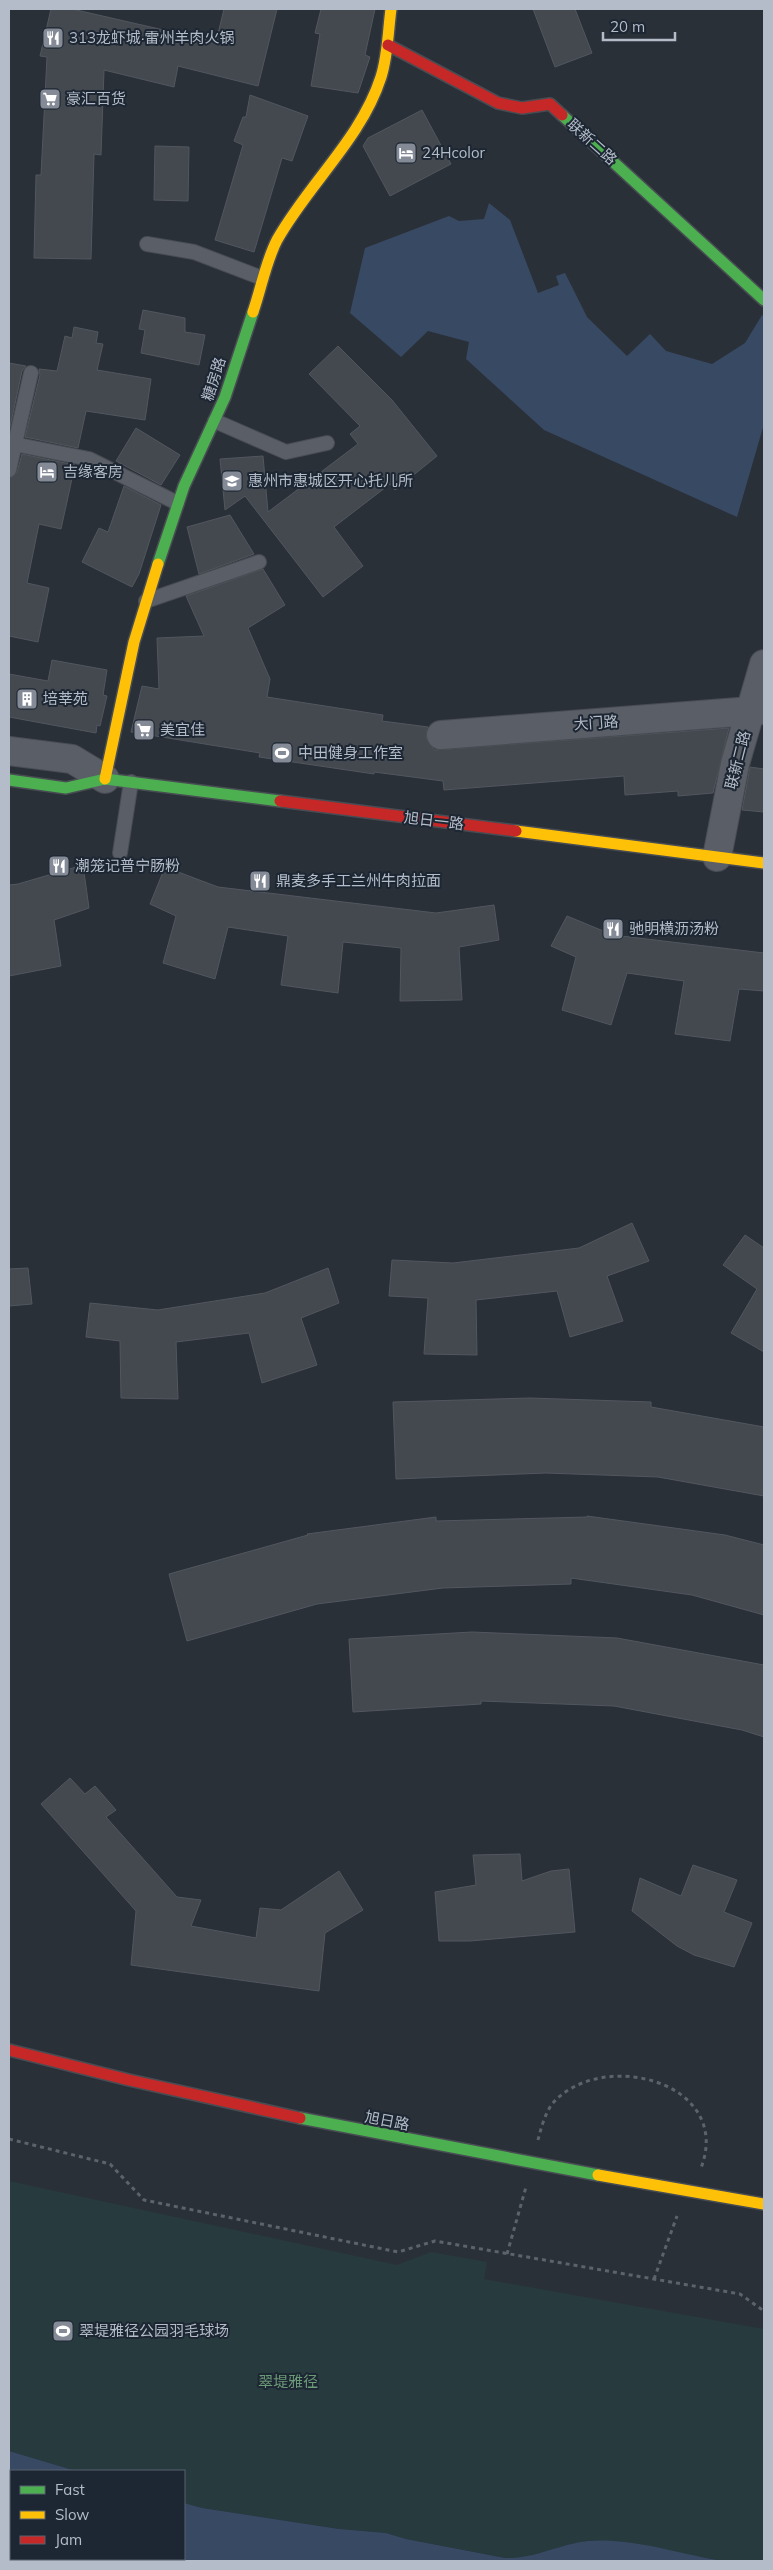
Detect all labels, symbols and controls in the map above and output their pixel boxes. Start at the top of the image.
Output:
scale bar [603,10,676,42]
text: 20 m [610,17,645,36]
restaurant icon: 313龙虾城·雷州羊肉火锅 [41,26,65,50]
place label: 313龙虾城·雷州羊肉火锅 [69,28,234,47]
supermarket icon: 豪汇百货 [38,87,62,111]
place label: 豪汇百货 [66,89,126,108]
street label: 联新二路 [564,114,621,169]
hotel icon: 24Hcolor [394,141,418,165]
place label: 24Hcolor [422,143,485,162]
street label: 糖房路 [198,355,230,403]
hotel icon: 吉缘客房 [35,460,59,484]
place label: 吉缘客房 [63,462,123,481]
school or university icon: 惠州市惠城区开心托儿所 [220,469,244,493]
place label: 惠州市惠城区开心托儿所 [248,471,413,490]
building icon: 培莘苑 [15,687,39,711]
place label: 培莘苑 [43,689,88,708]
street label: 大门路 [573,711,619,734]
supermarket icon: 美宜佳 [132,718,156,742]
place label: 美宜佳 [160,720,205,739]
street label: 联新二路 [721,728,754,791]
sports icon: 中田健身工作室 [270,741,294,765]
place label: 中田健身工作室 [298,743,403,762]
street label: 旭日一路 [403,807,465,834]
restaurant icon: 潮笼记普宁肠粉 [47,854,71,878]
place label: 潮笼记普宁肠粉 [75,856,180,875]
restaurant icon: 鼎麦多手工兰州牛肉拉面 [248,869,272,893]
place label: 鼎麦多手工兰州牛肉拉面 [276,871,441,890]
restaurant icon: 驰明横沥汤粉 [601,917,625,941]
place label: 驰明横沥汤粉 [629,919,719,938]
street label: 旭日路 [363,2107,411,2134]
sports icon: 翠堤雅径公园羽毛球场 [51,2319,75,2343]
place label: 翠堤雅径公园羽毛球场 [79,2321,229,2340]
park label: 翠堤雅径 [258,2372,318,2391]
legend [10,2470,185,2560]
text: Fast [55,2480,85,2499]
text: Slow [55,2505,89,2524]
text: Jam [55,2530,82,2549]

